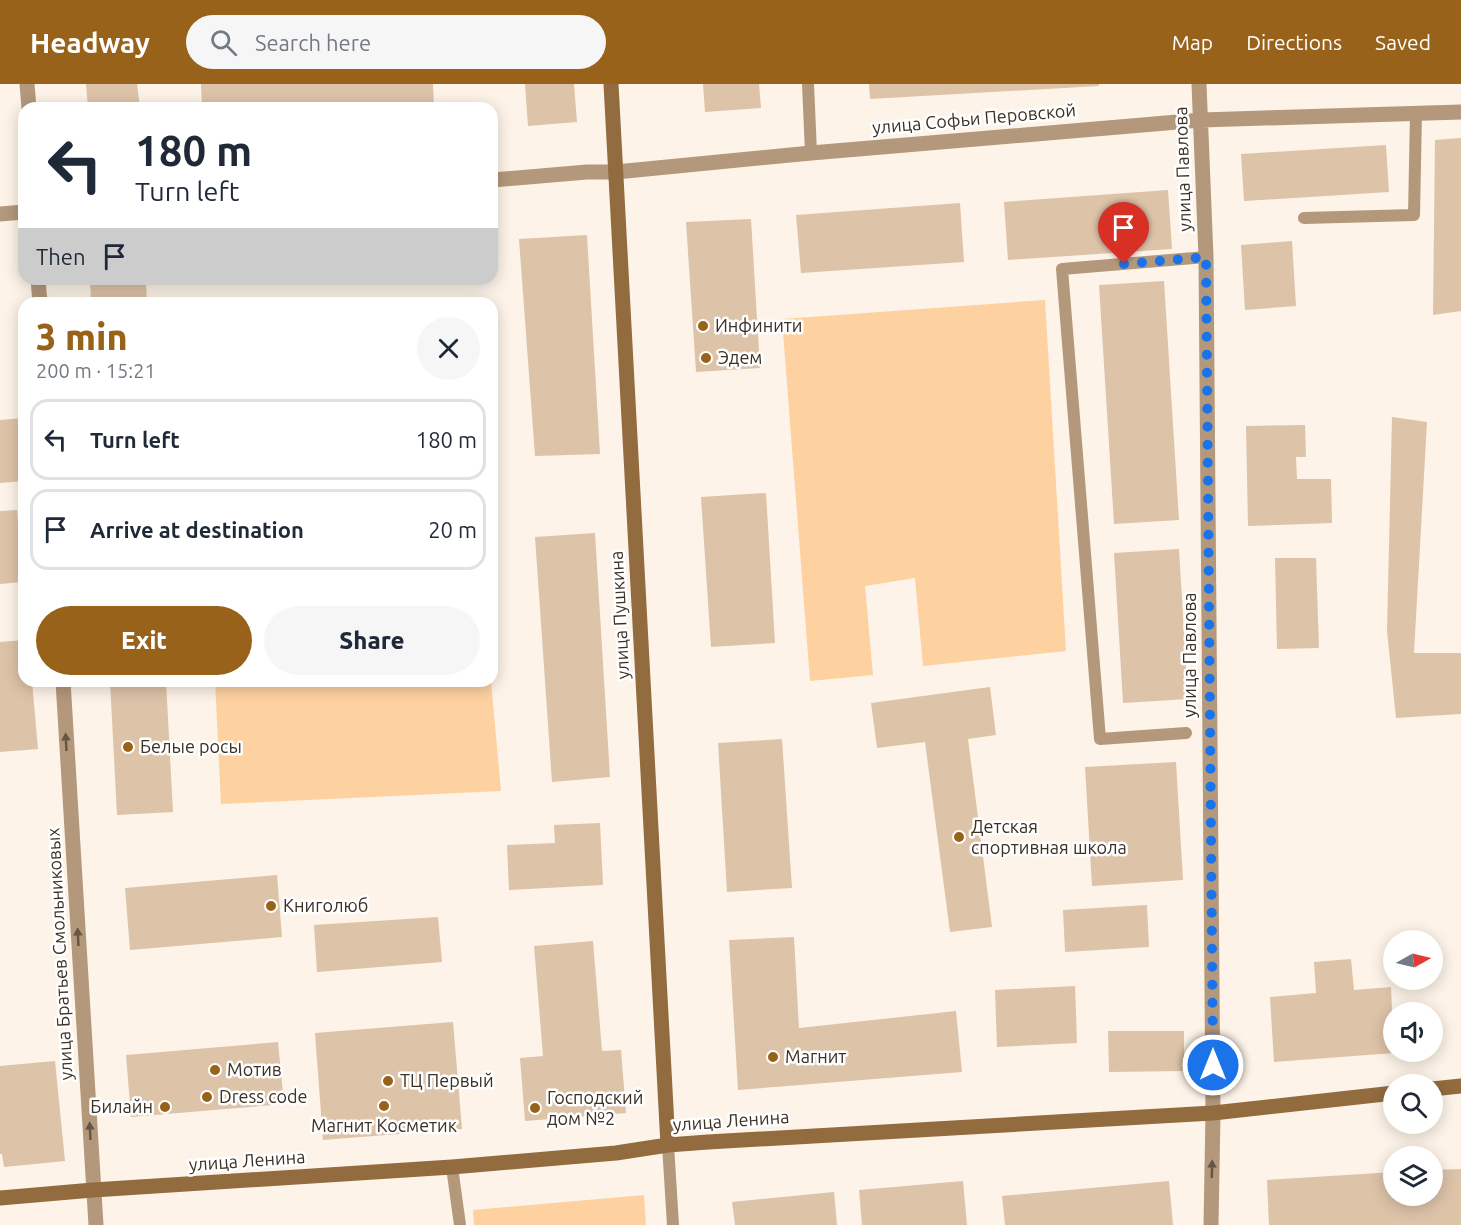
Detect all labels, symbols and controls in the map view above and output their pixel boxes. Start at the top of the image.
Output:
search box [186,15,606,69]
icon: search [207,26,240,59]
text: Headway [30,27,150,58]
text: Search here [255,30,371,55]
text: Map [1172,30,1213,54]
text: Directions [1246,30,1342,54]
text: Saved [1375,30,1431,54]
street label: улица Софьи Перовской [871,99,1077,137]
street label: улица Павлова [1170,106,1194,232]
icon: left [36,126,114,204]
text: 180 m [135,127,252,174]
text: Turn left [135,176,239,206]
pin [1098,202,1149,264]
icon: arrive [1107,211,1140,244]
icon: arrive [98,240,131,273]
text: Then [36,244,86,269]
place label: Инфинити [715,315,803,335]
text: 3 min [36,316,128,357]
button: close [417,317,480,380]
marker: Инфинити [696,319,710,333]
place label: Эдем [718,347,762,367]
marker: Эдем [699,351,713,365]
text: 200 m · 15:21 [36,359,156,382]
icon: left [39,423,72,456]
text: Turn left [90,427,180,452]
text: 180 m [416,427,477,452]
icon: arrive [39,513,72,546]
text: Arrive at destination [90,517,304,542]
text: 20 m [428,517,477,542]
street label: улица Пушкина [606,550,632,680]
street label: улица Павлова [1179,592,1199,718]
button: Exit [36,606,252,675]
button: Share [264,606,480,675]
one-way arrow [62,732,71,751]
place label: Белые росы [140,736,242,756]
marker: Белые росы [121,740,135,754]
place label: Детская спортивная школа [971,816,1127,857]
street label: улица Братьев Смольниковых [42,827,76,1081]
marker: Детская спортивная школа [952,830,966,844]
place label: Книголюб [283,895,368,915]
marker: Книголюб [264,899,278,913]
one-way arrow [74,927,83,946]
north arrow [1383,930,1443,990]
map controls [1383,930,1443,1206]
button: sound [1383,1002,1443,1062]
position arrow [1181,1033,1245,1097]
place label: Магнит [785,1046,846,1066]
marker: Магнит [766,1050,780,1064]
place label: Мотив [227,1059,282,1079]
marker: Мотив [208,1063,222,1077]
place label: ТЦ Первый [400,1070,494,1090]
marker: ТЦ Первый [381,1074,395,1088]
button: search [1383,1074,1443,1134]
place label: Dress code [219,1086,308,1106]
place label: Господский дом №2 [547,1087,643,1128]
marker: Dress code [200,1090,214,1104]
place label: Билайн [90,1096,153,1116]
marker: Магнит Косметик [377,1099,391,1113]
marker: Билайн [158,1100,172,1114]
marker: Господский дом №2 [528,1101,542,1115]
street label: улица Ленина [672,1106,790,1134]
place label: Магнит Косметик [311,1115,457,1135]
one-way arrow [85,1122,95,1141]
street label: улица Ленина [188,1146,306,1174]
button: layers [1383,1146,1443,1206]
one-way arrow [1207,1159,1217,1178]

